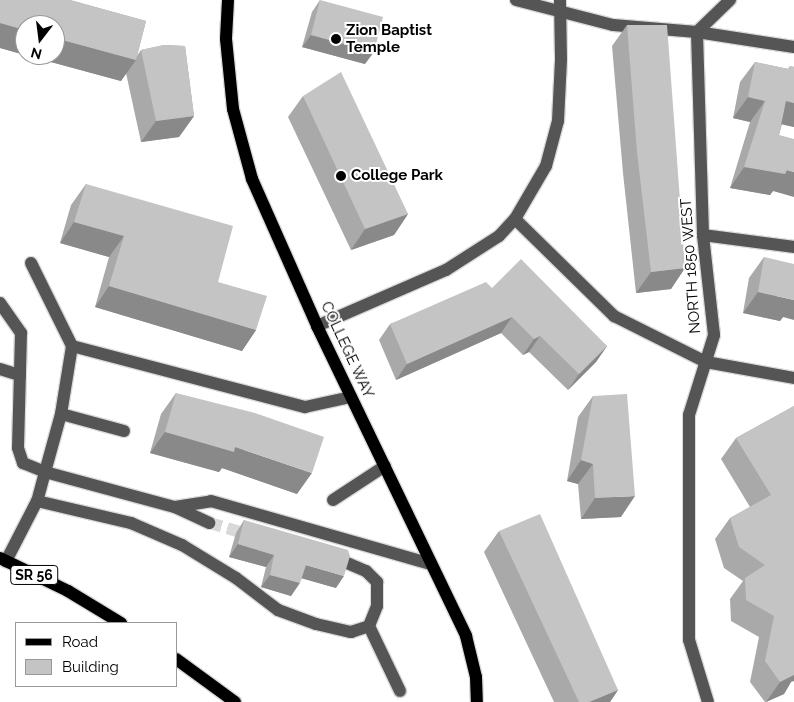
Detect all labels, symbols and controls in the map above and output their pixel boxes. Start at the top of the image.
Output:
north arrow [15,15,65,65]
place label: Zion Baptist Temple [346,21,432,56]
marker: Zion Baptist Temple [330,33,342,45]
text: N [29,44,44,63]
place label: College Park [351,167,443,185]
marker: College Park [335,170,347,182]
street label: NORTH 1850 WEST [677,198,705,334]
street label: COLLEGE WAY [317,299,377,401]
road number: SR 56 [9,564,59,586]
legend [15,622,178,687]
text: Road [62,633,98,651]
text: Building [62,658,119,676]

